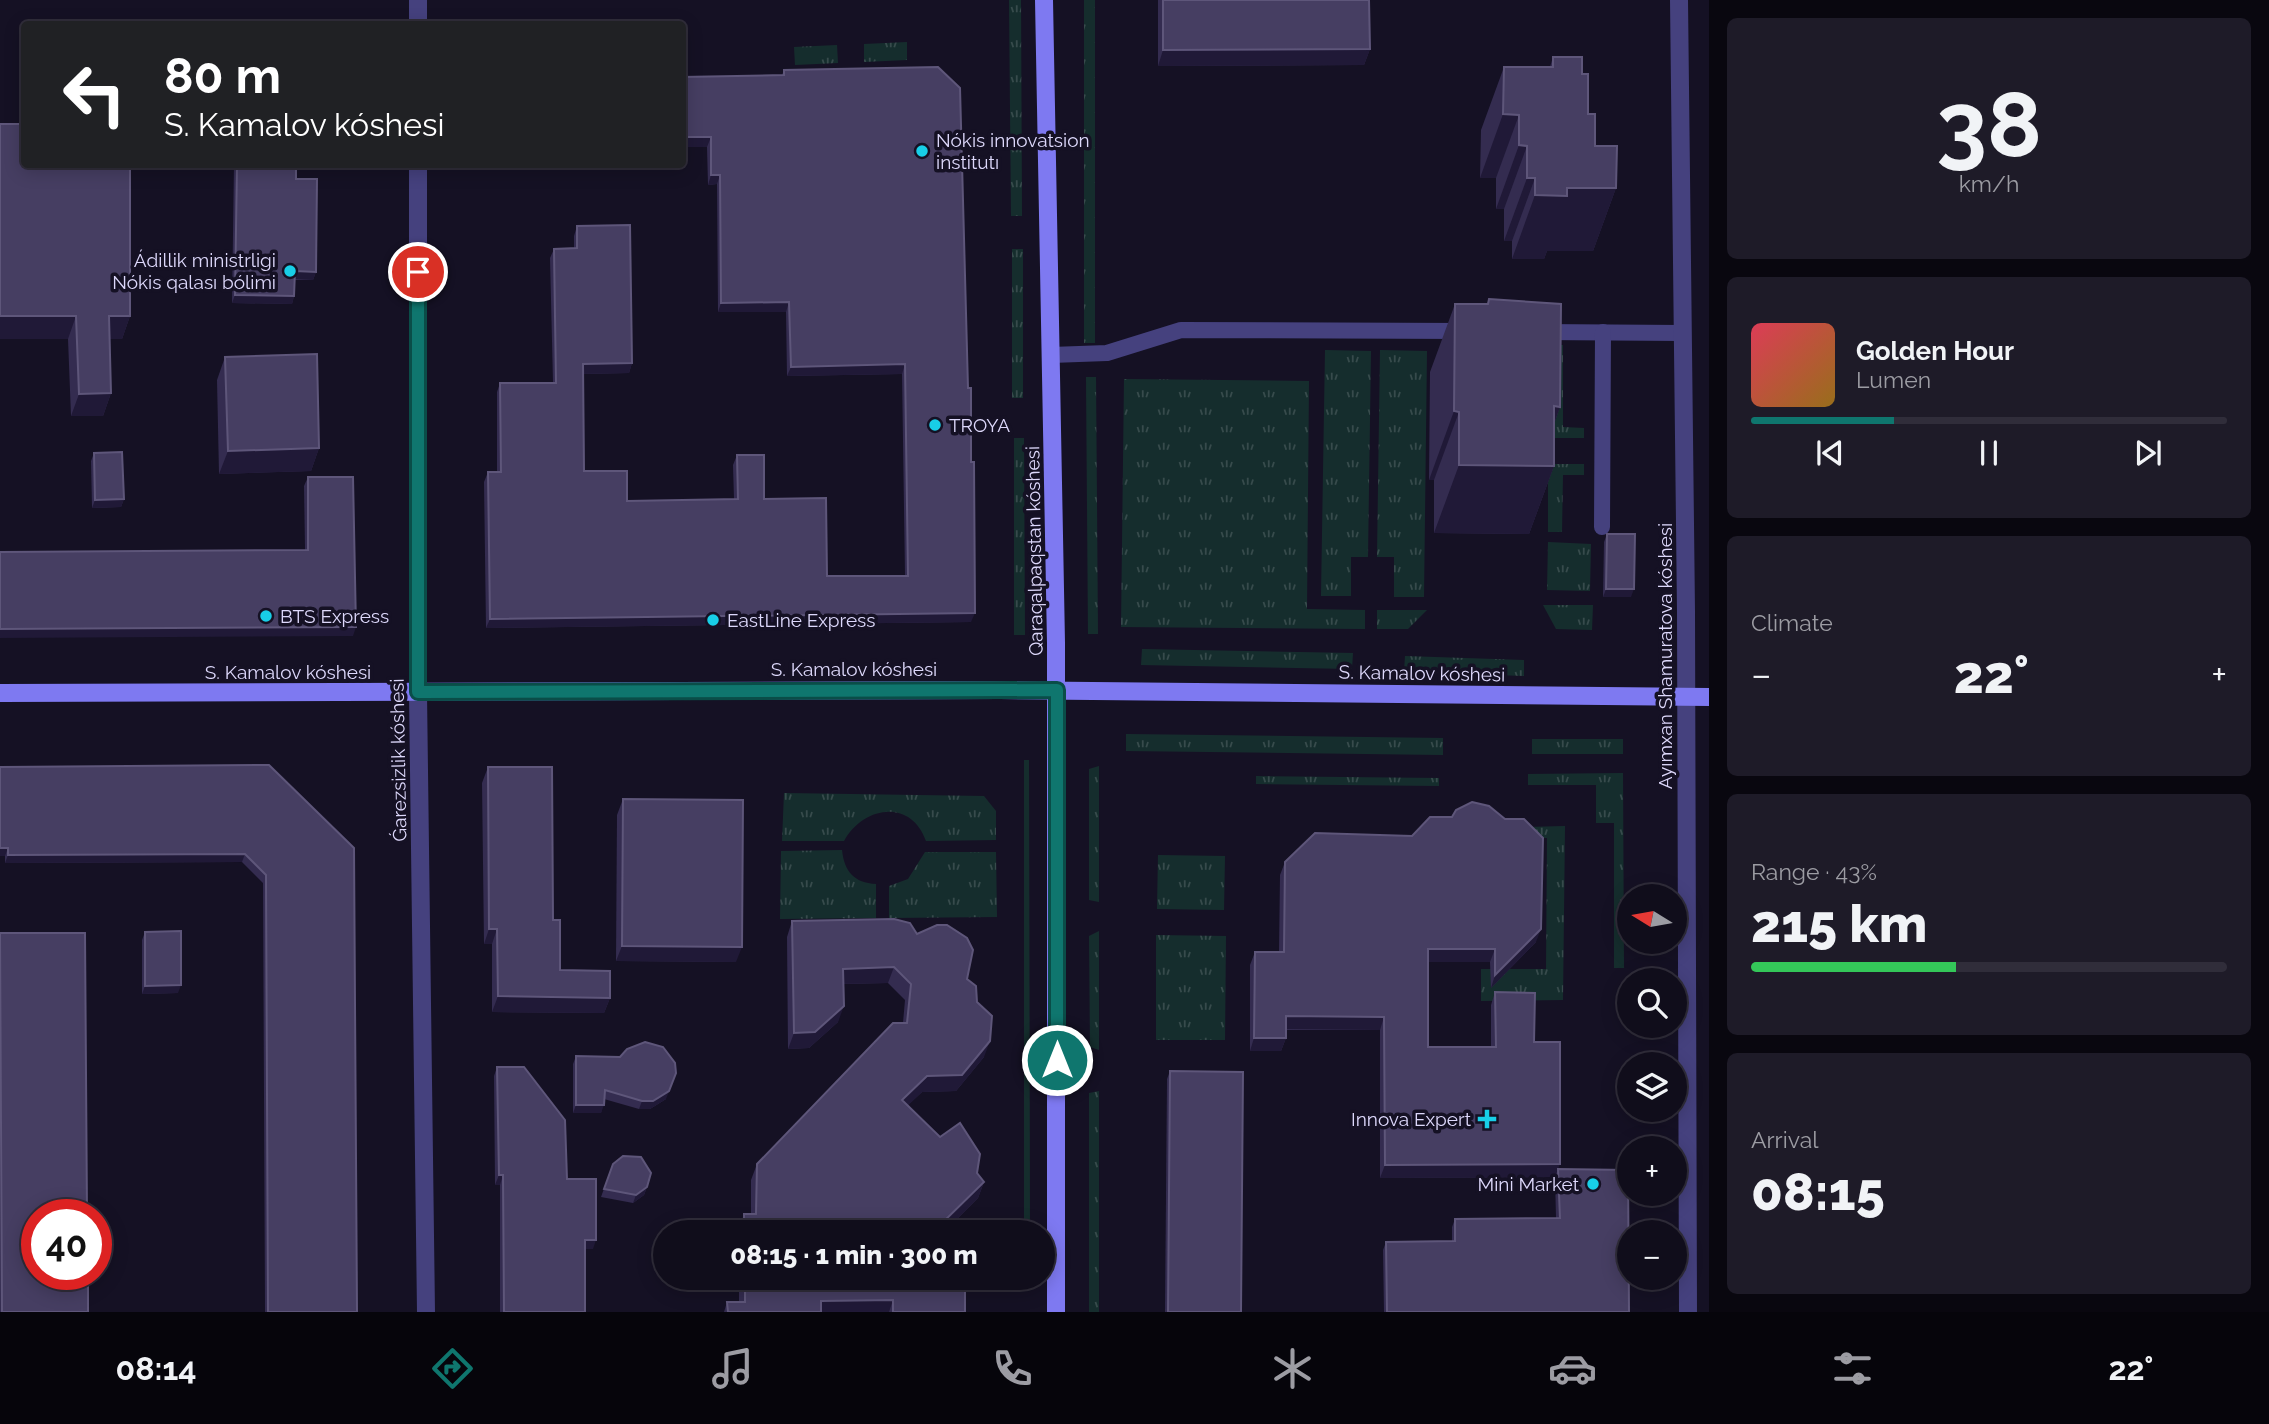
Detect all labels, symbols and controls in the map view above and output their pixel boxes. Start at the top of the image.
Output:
text: 80 m [164,47,281,104]
icon: left [49,49,140,140]
text: 38 [1936,71,2042,178]
text: S. Kamalov kóshesi [164,106,444,143]
place label: Nókis innovatsion institutı [936,129,1090,173]
marker: Nókis innovatsion institutı [914,143,930,159]
text: km/h [1959,170,2019,197]
pin [388,242,448,302]
place label: Ádillik ministrligi Nókis qalası bólimi [112,249,276,293]
icon: arrive [399,253,437,291]
marker: Ádillik ministrligi Nókis qalası bólimi [282,263,298,279]
text: Golden Hour [1856,336,2014,366]
text: Lumen [1856,366,1931,393]
place label: TROYA [949,414,1010,436]
marker: TROYA [927,417,943,433]
icon: previous [1811,434,1849,472]
icon: pause [1970,434,2008,472]
icon: next [2129,434,2167,472]
street label: Qaraqalpaqstan kóshesi [1021,446,1047,656]
street label: Ayımxan Shamuratova kóshesi [1654,523,1676,789]
place label: BTS Express [280,605,389,627]
marker: BTS Express [258,608,274,624]
place label: EastLine Express [727,609,875,631]
text: Climate [1751,609,1833,636]
marker: EastLine Express [705,612,721,628]
text: 22° [1954,644,2029,705]
text: − [1751,652,1771,697]
text: + [2211,652,2227,697]
street label: S. Kamalov kóshesi [771,658,937,680]
street label: S. Kamalov kóshesi [205,661,371,683]
street label: S. Kamalov kóshesi [1339,661,1505,685]
street label: Ǵarezsizlik kóshesi [386,678,410,842]
text: Range · 43% [1751,858,1877,885]
north arrow [1617,884,1687,954]
map controls [1617,884,1687,1290]
text: 215 km [1751,893,1927,954]
button: search [1617,968,1687,1038]
position arrow [1020,1023,1094,1097]
button: layers [1617,1052,1687,1122]
place label: Innova Expert [1351,1108,1472,1130]
marker: Innova Expert [1477,1109,1497,1129]
text: Arrival [1751,1126,1818,1153]
button: + [1617,1136,1687,1206]
text: 08:15 [1751,1161,1885,1222]
place label: Mini Market [1478,1173,1580,1195]
marker: Mini Market [1585,1176,1601,1192]
speed limit sign: 40 [21,1199,112,1290]
button: − [1617,1220,1687,1290]
text: 08:15 · 1 min · 300 m [730,1240,978,1270]
icon: directions [428,1344,477,1393]
icon: music [708,1344,757,1393]
icon: phone [988,1344,1037,1393]
icon: climate [1268,1344,1317,1393]
icon: car [1548,1344,1597,1393]
icon: filters [1828,1344,1877,1393]
text: 08:14 [116,1350,197,1387]
text: 22° [2108,1350,2153,1387]

